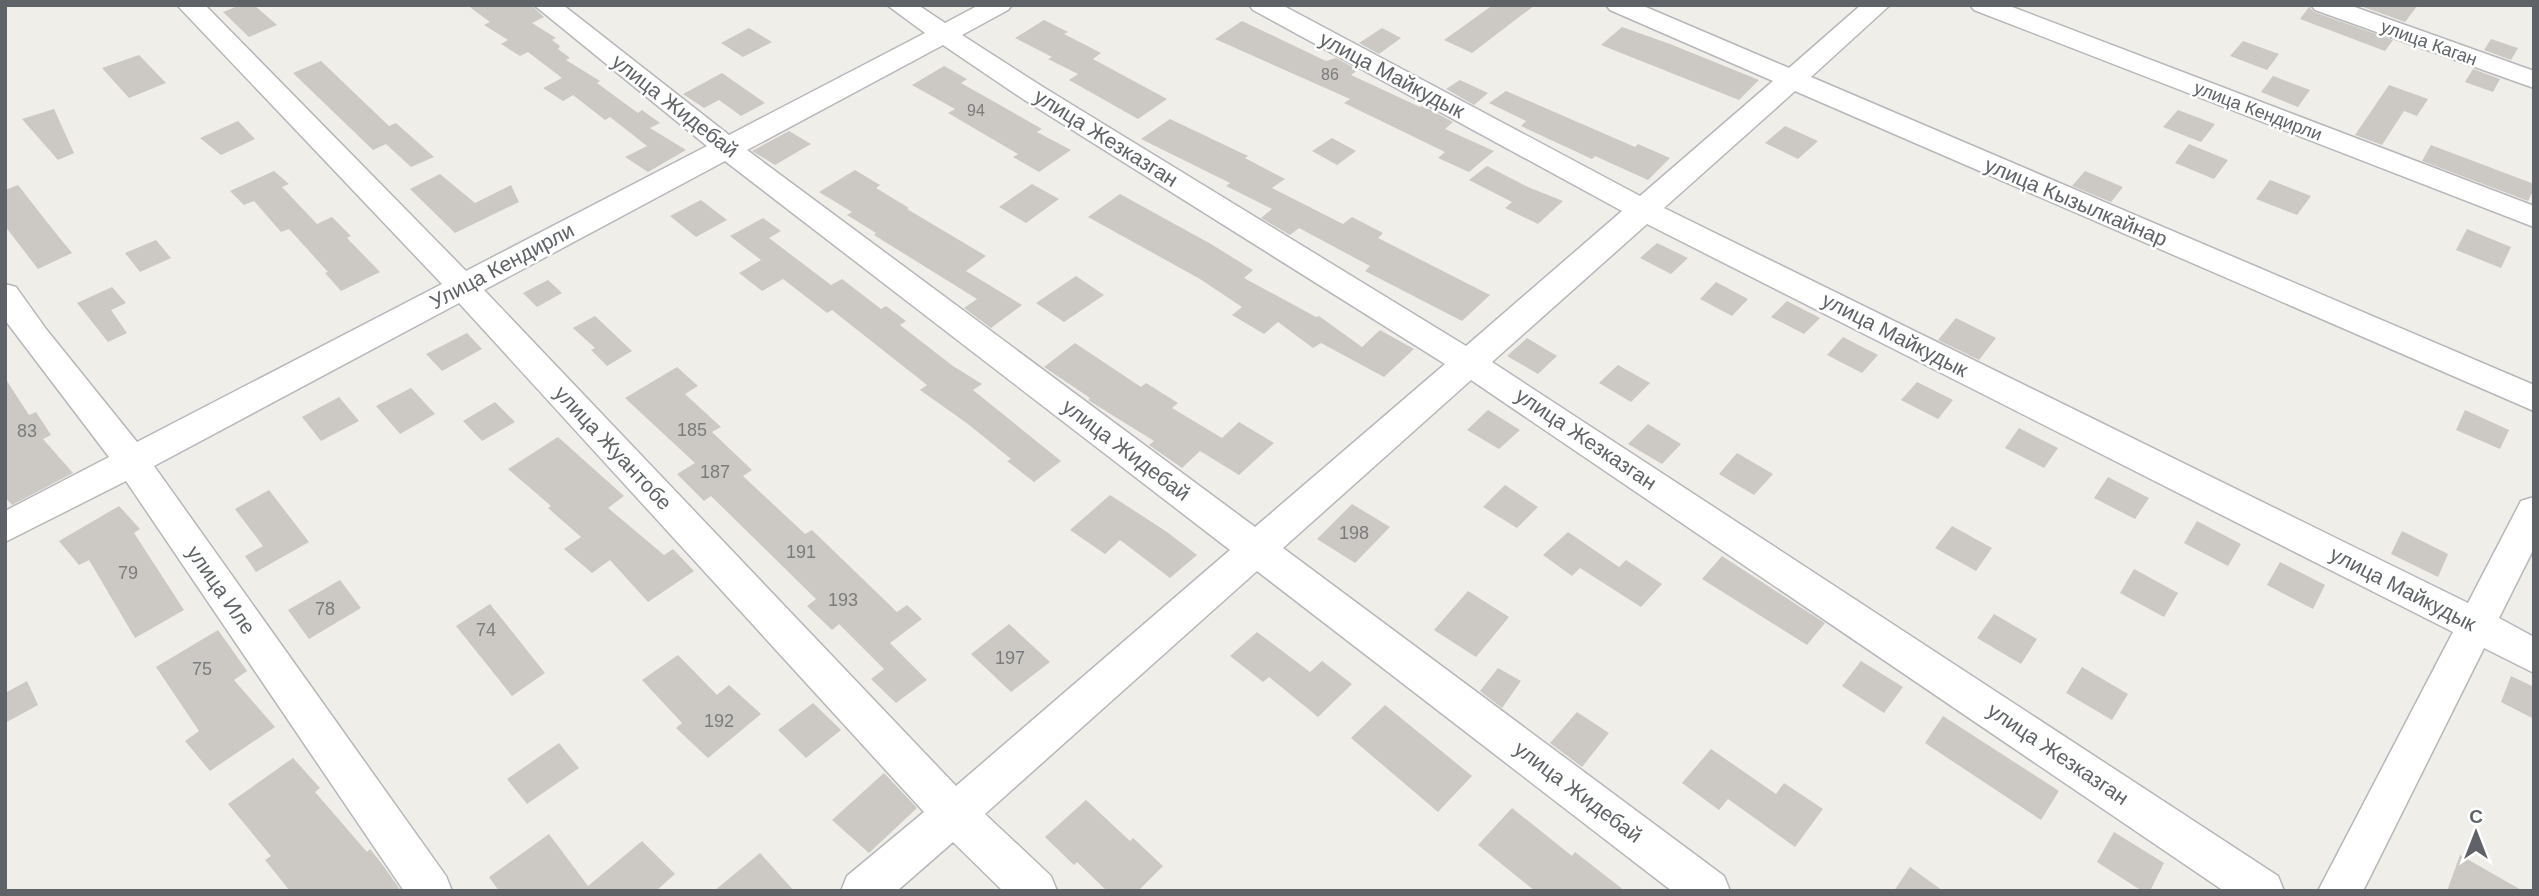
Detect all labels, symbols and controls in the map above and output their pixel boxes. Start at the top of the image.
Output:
street label: улица Каган [2378,16,2480,70]
street label: улица Майкудык [1316,27,1469,123]
street label: улица Жидебай [608,49,743,162]
house number: 86 [1321,66,1339,83]
street label: улица Кендирли [2191,77,2325,145]
street label: улица Жезказган [1030,84,1182,191]
house number: 94 [967,102,985,119]
street label: улица Кызылкайнар [1982,153,2171,250]
street label: Улица Кендирли [426,218,578,313]
street label: улица Майкудык [1819,288,1973,382]
street label: улица Жуантобе [550,381,677,514]
street label: улица Жезказган [1512,383,1661,494]
street label: улица Жидебай [1058,394,1194,505]
house number: 185 [677,420,707,440]
house number: 83 [17,421,37,441]
house number: 187 [700,462,730,482]
house number: 198 [1339,523,1369,543]
street label: улица Иле [183,541,260,638]
house number: 191 [786,542,816,562]
street label: улица Майкудык [2327,542,2481,636]
house number: 79 [118,563,138,583]
house number: 193 [828,590,858,610]
house number: 78 [315,599,335,619]
house number: 74 [476,620,496,640]
house number: 197 [995,648,1025,668]
house number: 75 [192,659,212,679]
street label: улица Жезказган [1984,698,2133,809]
house number: 192 [704,711,734,731]
street label: улица Жидебай [1510,736,1646,847]
north arrow [2441,798,2511,868]
text: С [2469,806,2483,827]

